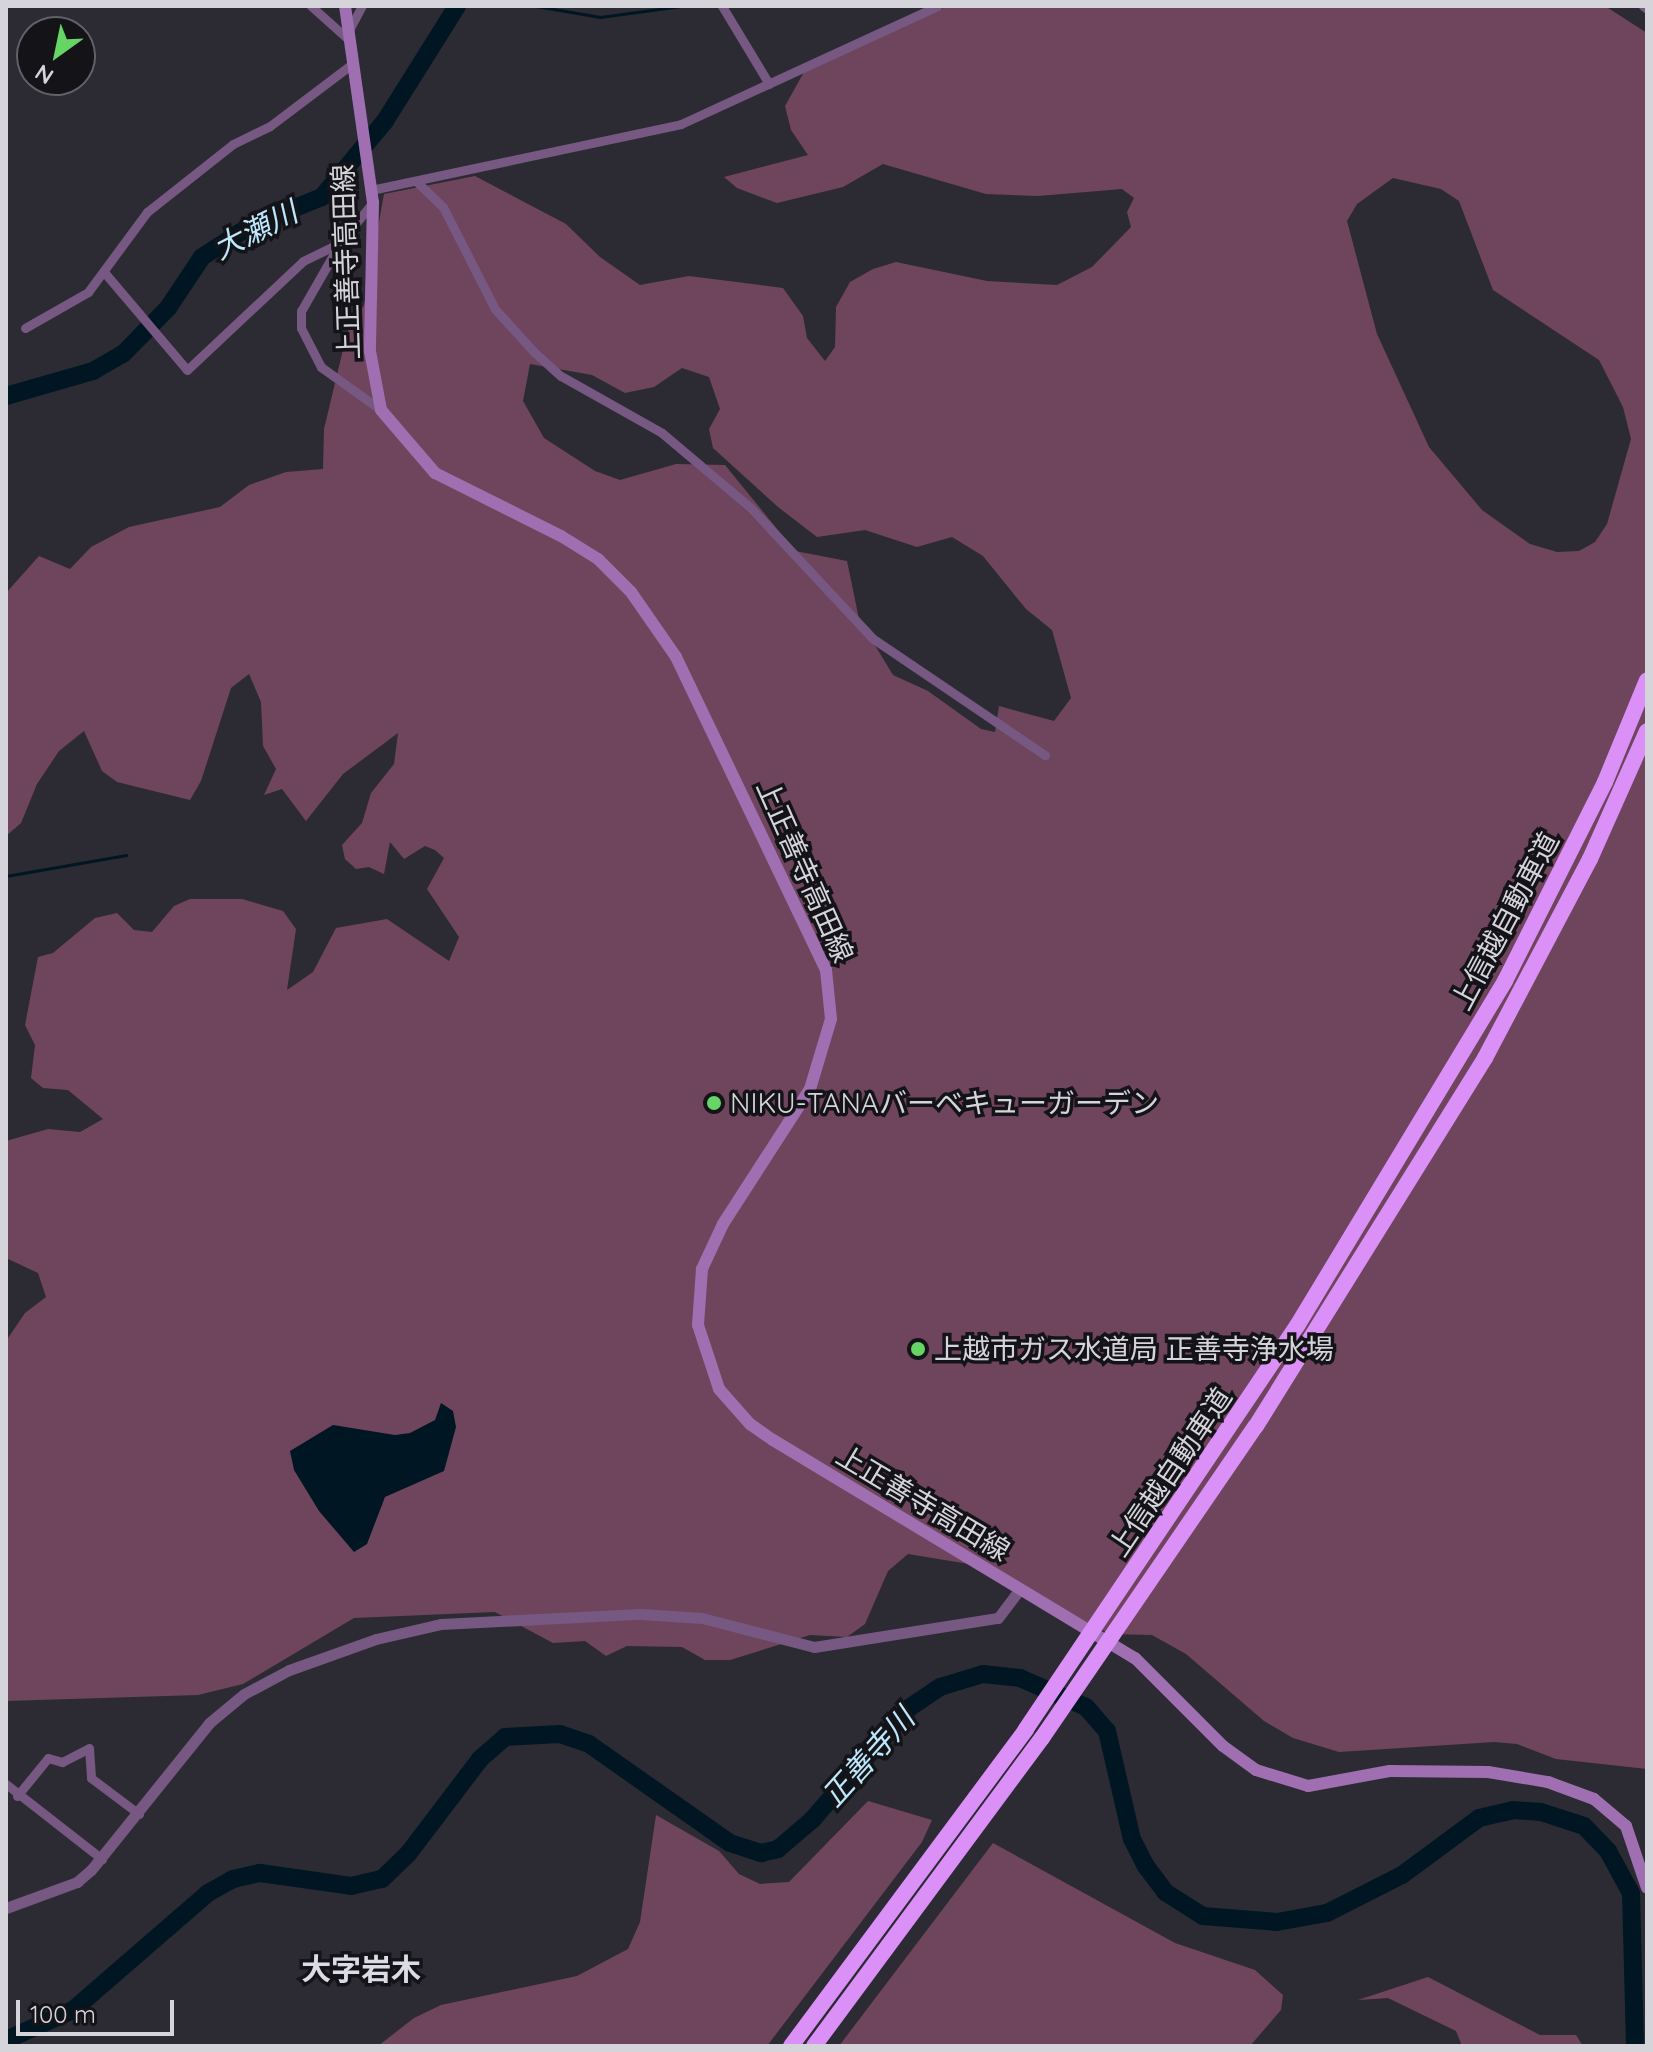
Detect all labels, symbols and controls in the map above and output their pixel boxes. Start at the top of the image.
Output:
north arrow [16,16,96,96]
text: N [30,58,58,91]
street label: 上正善寺高田線 [326,163,366,361]
water label: 大瀬川 [207,194,303,266]
street label: 上正善寺高田線 [750,775,860,967]
street label: 上信越自動車道 [1444,827,1566,1015]
place label: NIKU-TANAバーベキューガーデン [730,1086,1159,1120]
marker: NIKU-TANAバーベキューガーデン [705,1094,723,1112]
place label: 上越市ガス水道局 正善寺浄水場 [934,1332,1334,1366]
marker: 上越市ガス水道局 正善寺浄水場 [909,1340,927,1358]
street label: 上信越自動車道 [1101,1381,1239,1563]
street label: 上正善寺高田線 [830,1438,1016,1568]
water label: 正善寺川 [814,1700,922,1814]
district label: 大字岩木 [301,1951,421,1987]
scale bar [20,1984,178,2034]
text: 100 m [30,1999,96,2029]

